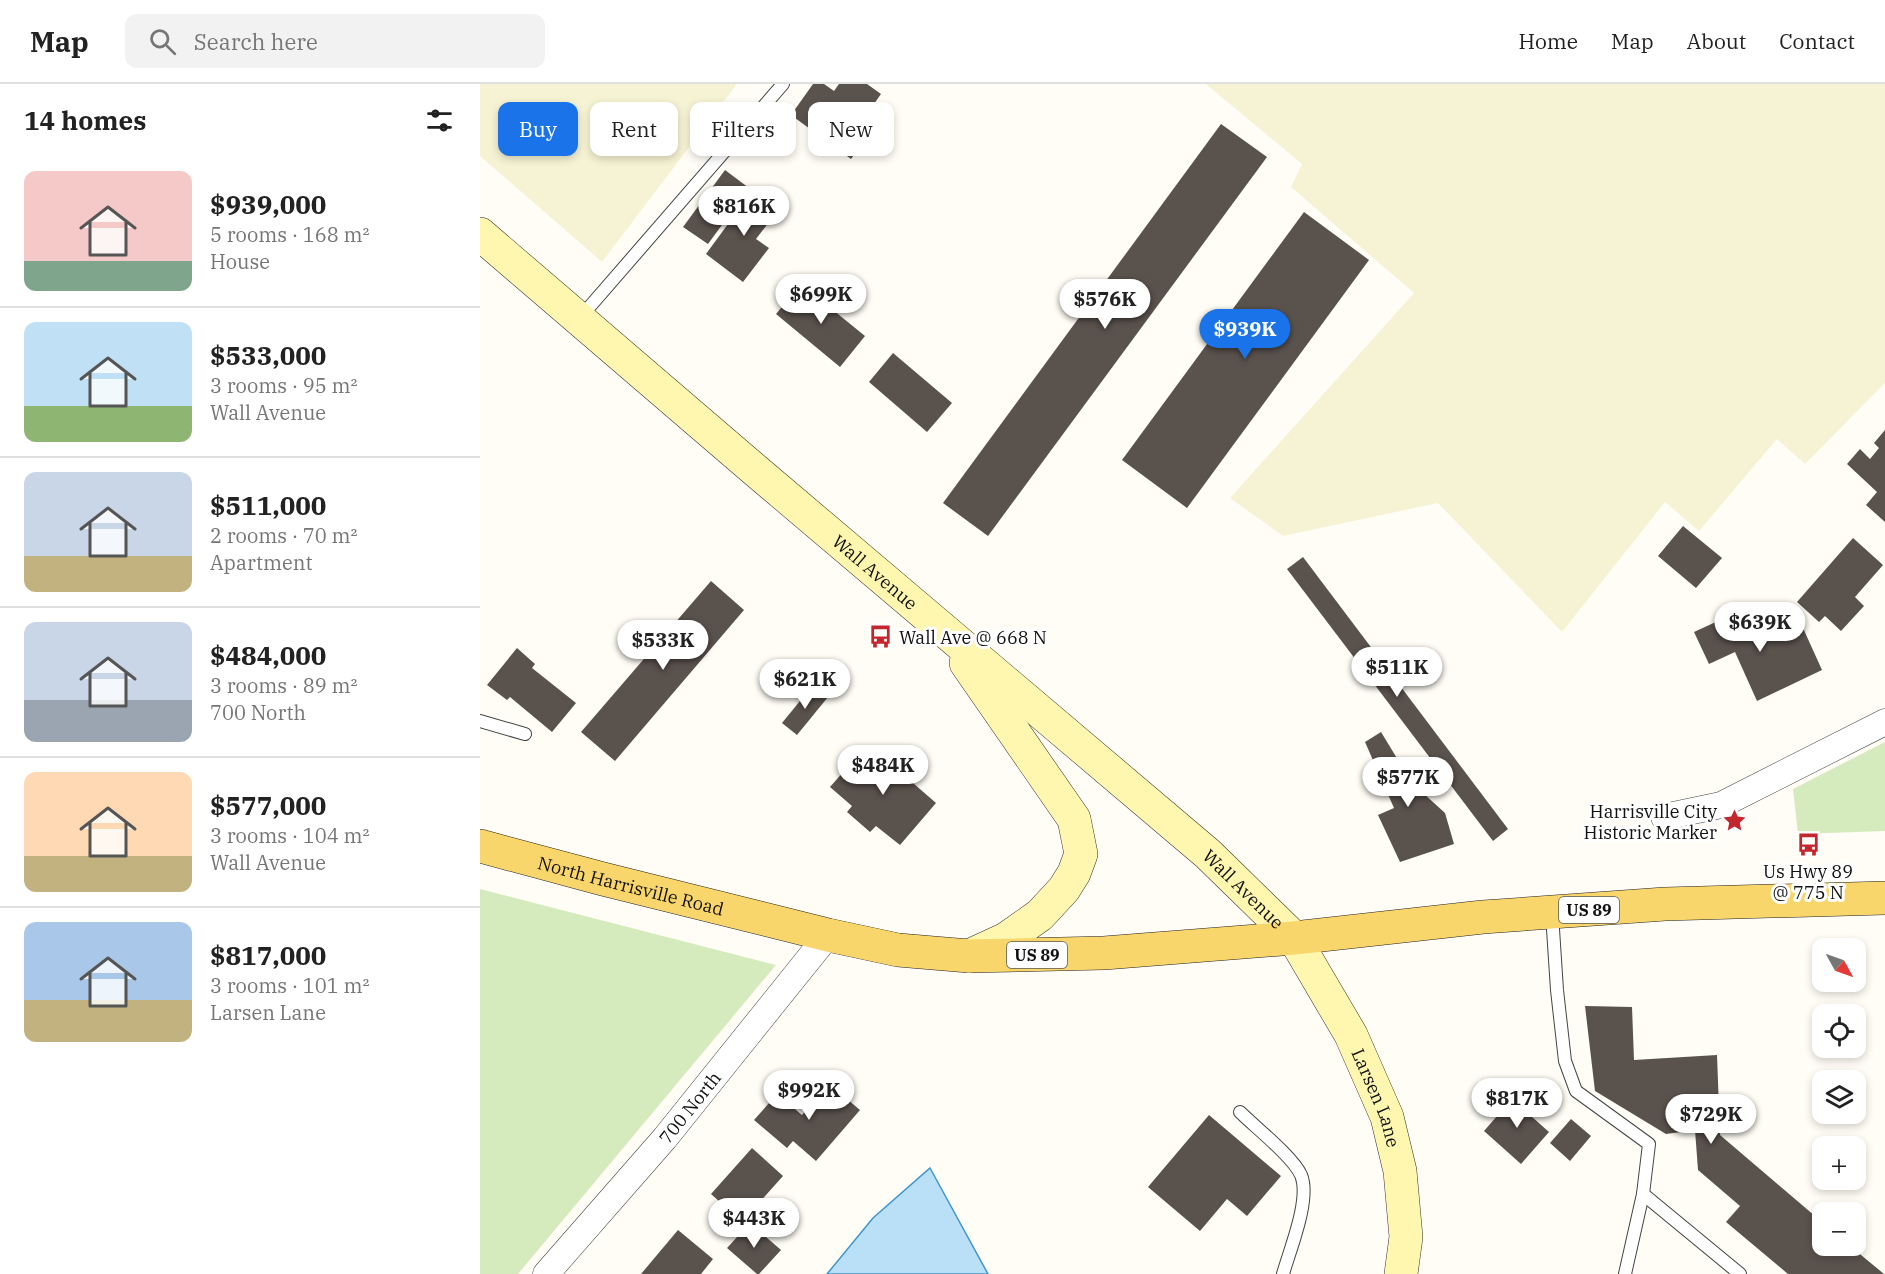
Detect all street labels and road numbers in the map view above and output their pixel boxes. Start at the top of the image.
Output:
street label: Wall Avenue [828,529,923,614]
street label: Wall Avenue [1198,844,1289,934]
street label: North Harrisville Road [535,851,726,920]
road number: US 89 [1559,897,1619,923]
road number: US 89 [1007,942,1067,968]
street label: Larsen Lane [1347,1045,1405,1150]
street label: 700 North [654,1066,726,1148]

